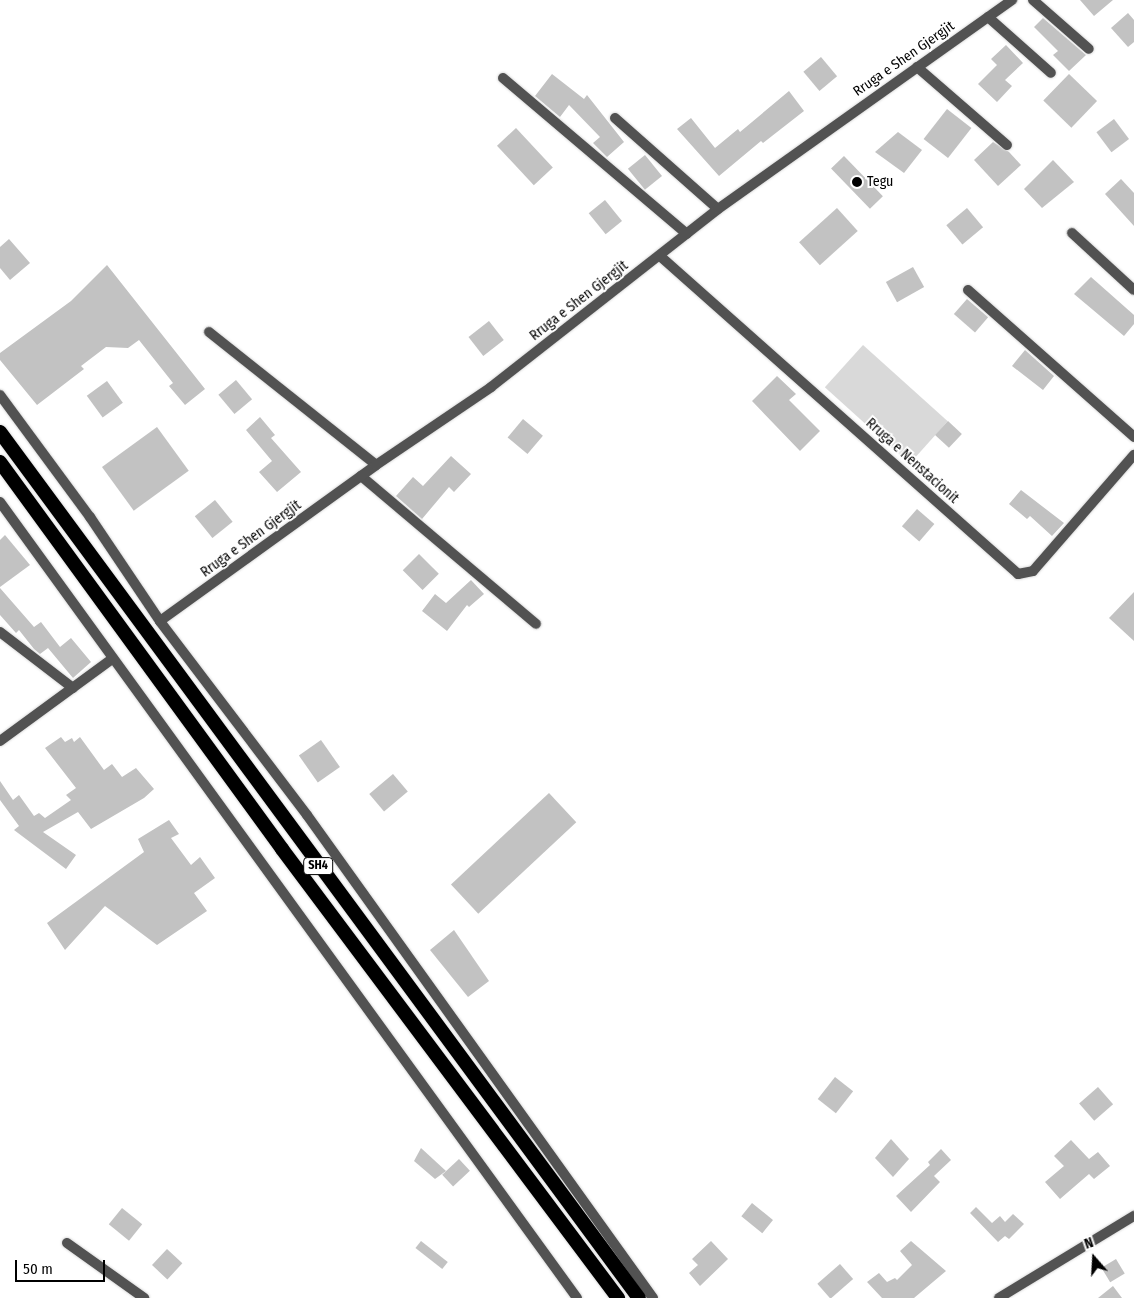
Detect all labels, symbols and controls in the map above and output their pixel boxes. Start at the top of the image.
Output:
street label: Rruga e Shen Gjergjit [850,18,958,100]
place label: Tegu [867,174,893,190]
marker: Tegu [851,176,863,188]
street label: Rruga e Shen Gjergjit [527,258,631,344]
street label: Rruga e Nenstacionit [862,415,962,507]
street label: Rruga e Shen Gjergjit [198,497,304,581]
road number: SH4 [303,856,333,876]
north arrow [1069,1233,1119,1283]
text: N [1082,1234,1096,1253]
scale bar [18,1250,108,1282]
text: 50 m [23,1260,53,1278]

